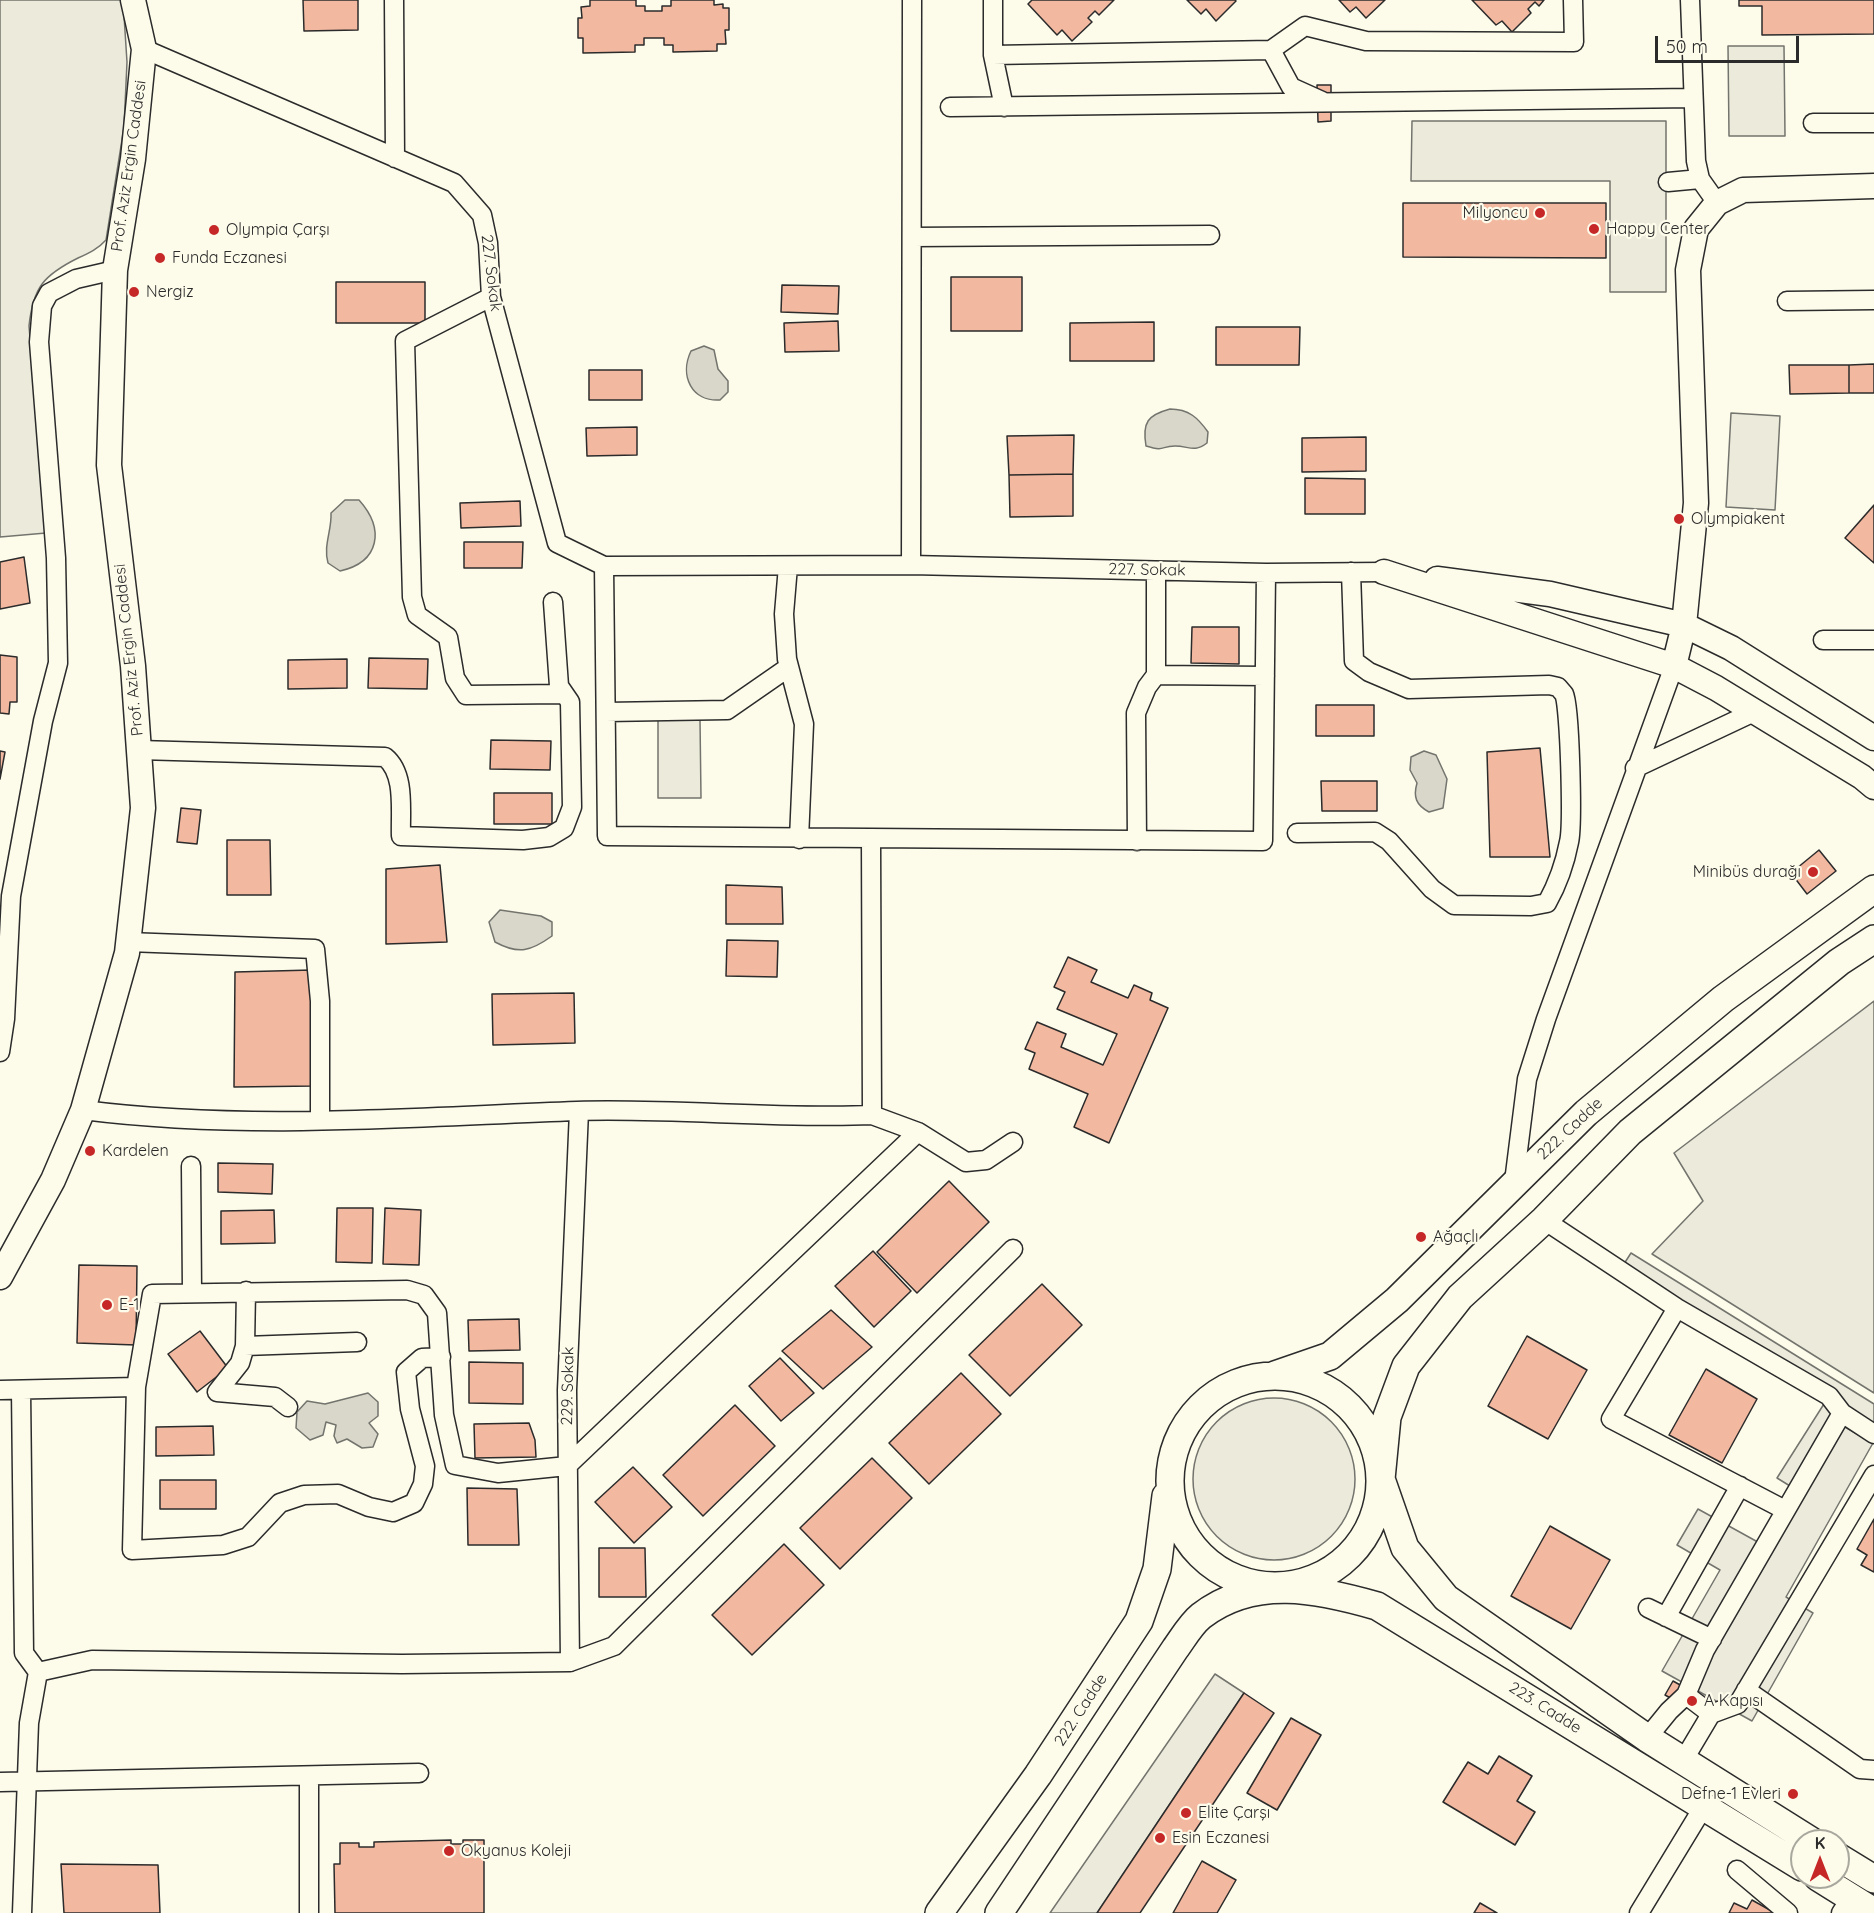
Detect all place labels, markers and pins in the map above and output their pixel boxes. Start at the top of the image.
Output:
place label: Milyoncu [1463,203,1528,223]
marker: Milyoncu [1533,206,1547,220]
place label: Happy Center [1606,219,1709,239]
place label: Olympia Çarşı [226,220,330,240]
marker: Happy Center [1587,222,1601,236]
marker: Olympia Çarşı [207,223,221,237]
place label: Funda Eczanesi [172,248,287,268]
marker: Funda Eczanesi [153,251,167,265]
place label: Nergiz [146,282,194,302]
marker: Nergiz [127,285,141,299]
place label: Olympiakent [1691,509,1785,529]
marker: Olympiakent [1672,512,1686,526]
place label: Minibüs durağı [1693,862,1801,882]
marker: Minibüs durağı [1806,865,1820,879]
place label: Kardelen [102,1141,169,1161]
marker: Kardelen [83,1144,97,1158]
place label: Ağaçlı [1433,1227,1478,1247]
marker: Ağaçlı [1414,1230,1428,1244]
place label: E-1 [119,1295,139,1315]
marker: E-1 [100,1298,114,1312]
place label: A Kapısı [1704,1691,1763,1711]
marker: A Kapısı [1685,1694,1699,1708]
place label: Defne-1 Evleri [1681,1784,1781,1804]
marker: Defne-1 Evleri [1786,1787,1800,1801]
place label: Elite Çarşı [1198,1803,1270,1823]
marker: Elite Çarşı [1179,1806,1193,1820]
place label: Esin Eczanesi [1172,1828,1270,1848]
marker: Esin Eczanesi [1153,1831,1167,1845]
place label: Okyanus Koleji [461,1841,571,1861]
marker: Okyanus Koleji [442,1844,456,1858]

